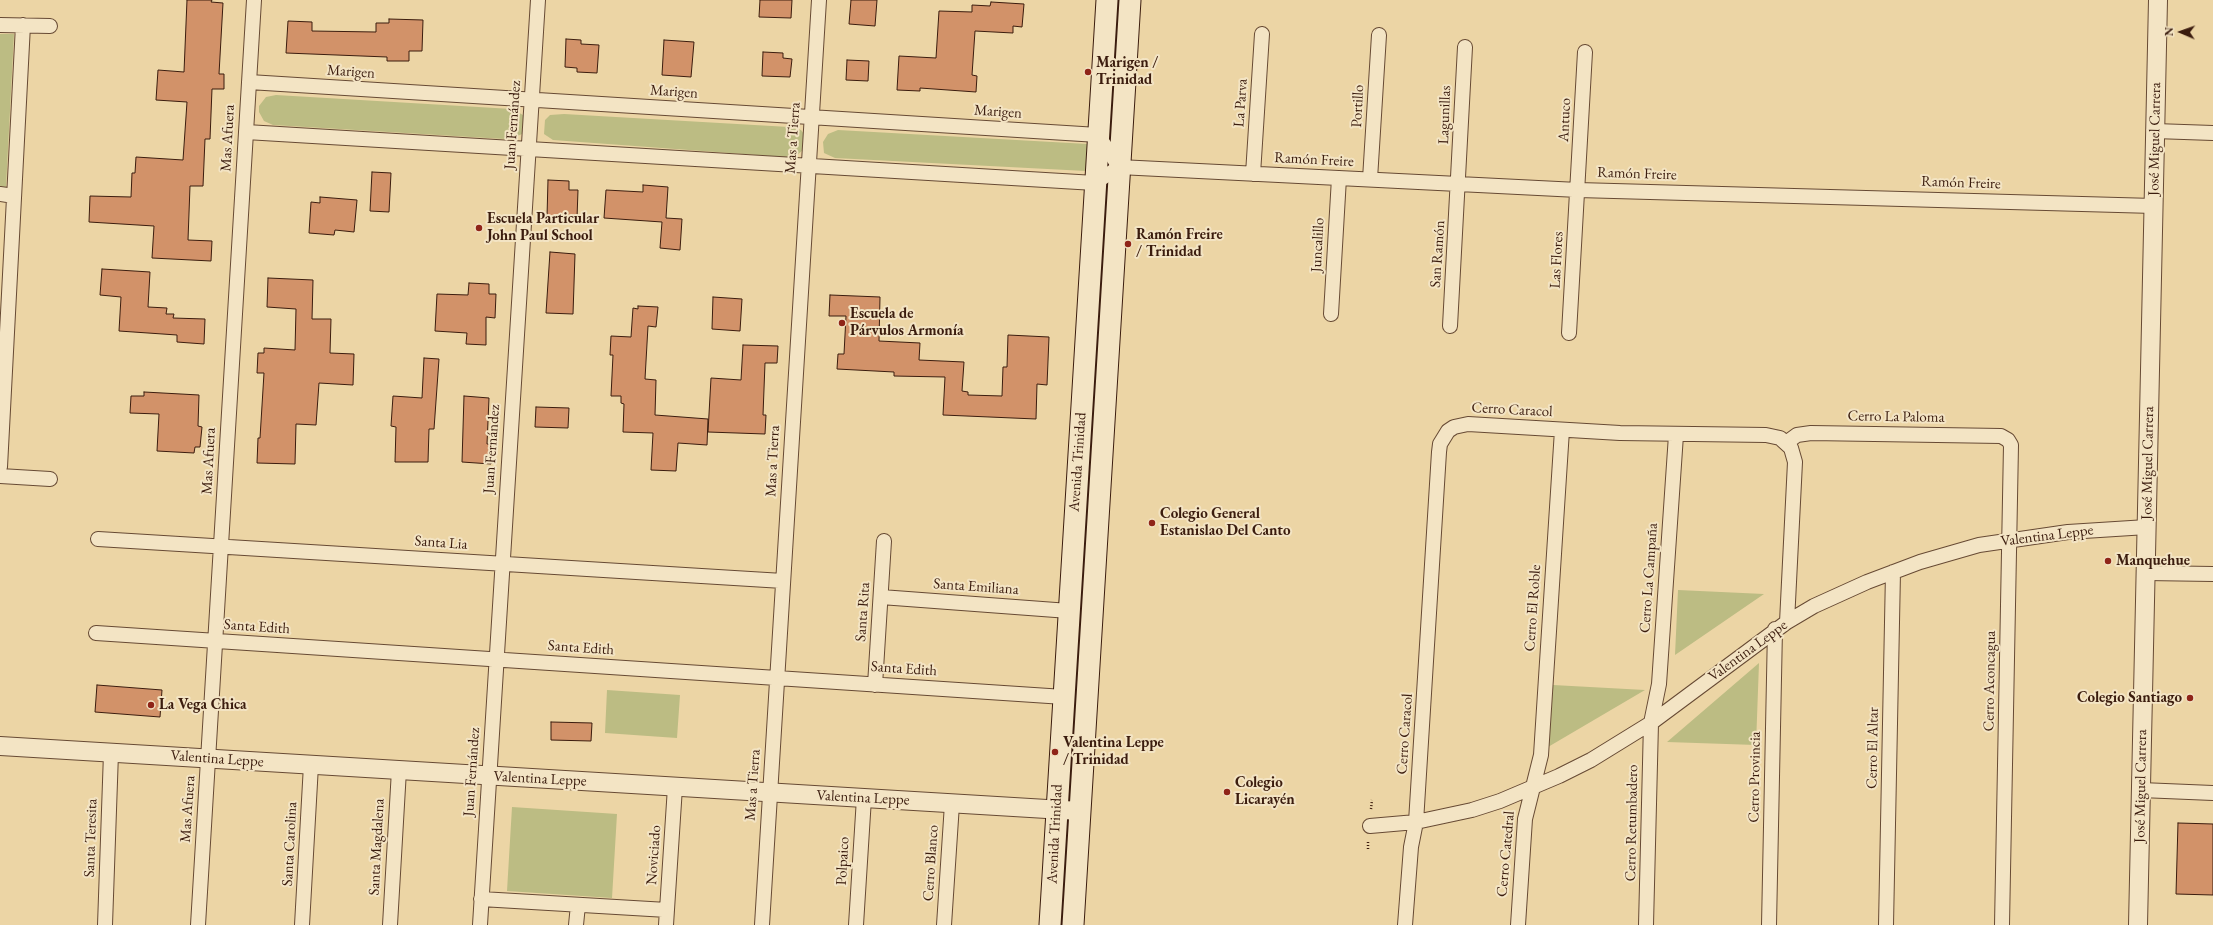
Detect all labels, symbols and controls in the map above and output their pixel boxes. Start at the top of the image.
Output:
north arrow [2161,12,2201,52]
text: N [2162,27,2176,36]
place label: Marigen / Trinidad [1096,54,1158,89]
street label: Marigen [326,61,376,83]
marker: Marigen / Trinidad [1083,67,1093,77]
street label: La Parva [1230,78,1252,128]
street label: Juan Fernández [501,80,525,170]
street label: Marigen [649,81,699,103]
street label: José Miguel Carrera [2145,82,2165,196]
street label: Portillo [1348,84,1368,128]
street label: Lagunillas [1435,85,1455,145]
street label: Antuco [1555,97,1575,143]
street label: Marigen [973,101,1023,123]
street label: Mas a Tierra [782,102,804,174]
street label: Mas Afuera [217,104,239,172]
street label: Ramón Freire [1274,149,1354,171]
street label: Ramón Freire [1597,164,1677,184]
street label: Ramón Freire [1921,173,2001,193]
place label: Escuela Particular John Paul School [487,210,599,245]
street label: Juncalillo [1308,217,1328,273]
street label: San Ramón [1427,220,1449,288]
marker: Escuela Particular John Paul School [474,223,484,233]
place label: Ramón Freire / Trinidad [1136,226,1223,261]
street label: Las Flores [1547,231,1567,289]
marker: Ramón Freire / Trinidad [1123,239,1133,249]
place label: Escuela de Párvulos Armonía [850,305,964,340]
marker: Escuela de Párvulos Armonía [837,318,847,328]
street label: Cerro Caracol [1471,399,1553,421]
street label: Juan Fernández [480,404,504,494]
street label: José Miguel Carrera [2138,406,2158,520]
street label: Cerro La Paloma [1847,407,1945,427]
street label: Avenida Trinidad [1066,412,1090,512]
street label: Mas a Tierra [762,425,784,497]
street label: Mas Afuera [198,427,220,495]
place label: Colegio General Estanislao Del Canto [1160,505,1290,540]
marker: Colegio General Estanislao Del Canto [1147,518,1157,528]
street label: Valentina Leppe [2000,521,2094,551]
street label: Cerro La Campaña [1636,522,1662,634]
street label: Santa Lia [414,532,468,554]
place label: Manquehue [2116,552,2190,570]
marker: Manquehue [2103,556,2113,566]
street label: Cerro El Roble [1521,564,1545,652]
street label: Santa Emiliana [933,575,1019,599]
street label: Santa Rita [852,582,874,642]
street label: Santa Edith [223,616,291,638]
street label: Valentina Leppe [1705,616,1791,686]
street label: Cerro Aconcagua [1980,630,2000,732]
street label: Santa Edith [547,637,615,659]
street label: Santa Edith [870,658,938,680]
place label: Colegio Santiago [2077,689,2182,707]
street label: Cerro Caracol [1393,693,1417,775]
marker: Colegio Santiago [2185,693,2195,703]
place label: La Vega Chica [159,696,247,714]
marker: La Vega Chica [146,700,156,710]
street label: Cerro El Altar [1863,707,1883,789]
street label: Juan Fernández [460,727,484,817]
street label: José Miguel Carrera [2131,729,2151,843]
street label: Cerro Provincia [1745,731,1765,823]
place label: Valentina Leppe / Trinidad [1063,734,1164,769]
street label: Valentina Leppe [170,747,264,771]
marker: Valentina Leppe / Trinidad [1050,747,1060,757]
street label: Mas a Tierra [742,749,764,821]
street label: Cerro Retumbadero [1622,764,1642,882]
street label: Valentina Leppe [493,768,587,790]
place label: Colegio Licarayén [1235,774,1295,809]
street label: Mas Afuera [177,775,199,843]
street label: Avenida Trinidad [1043,784,1067,884]
street label: Valentina Leppe [816,787,910,809]
marker: Colegio Licarayén [1222,787,1232,797]
street label: Santa Teresita [81,798,101,878]
street label: Santa Magdalena [365,798,389,896]
street label: Santa Carolina [279,801,301,887]
street label: Cerro Catedral [1493,810,1519,898]
street label: Noviciado [643,824,665,886]
street label: Cerro Blanco [919,824,943,902]
street label: Polpaico [833,836,853,886]

